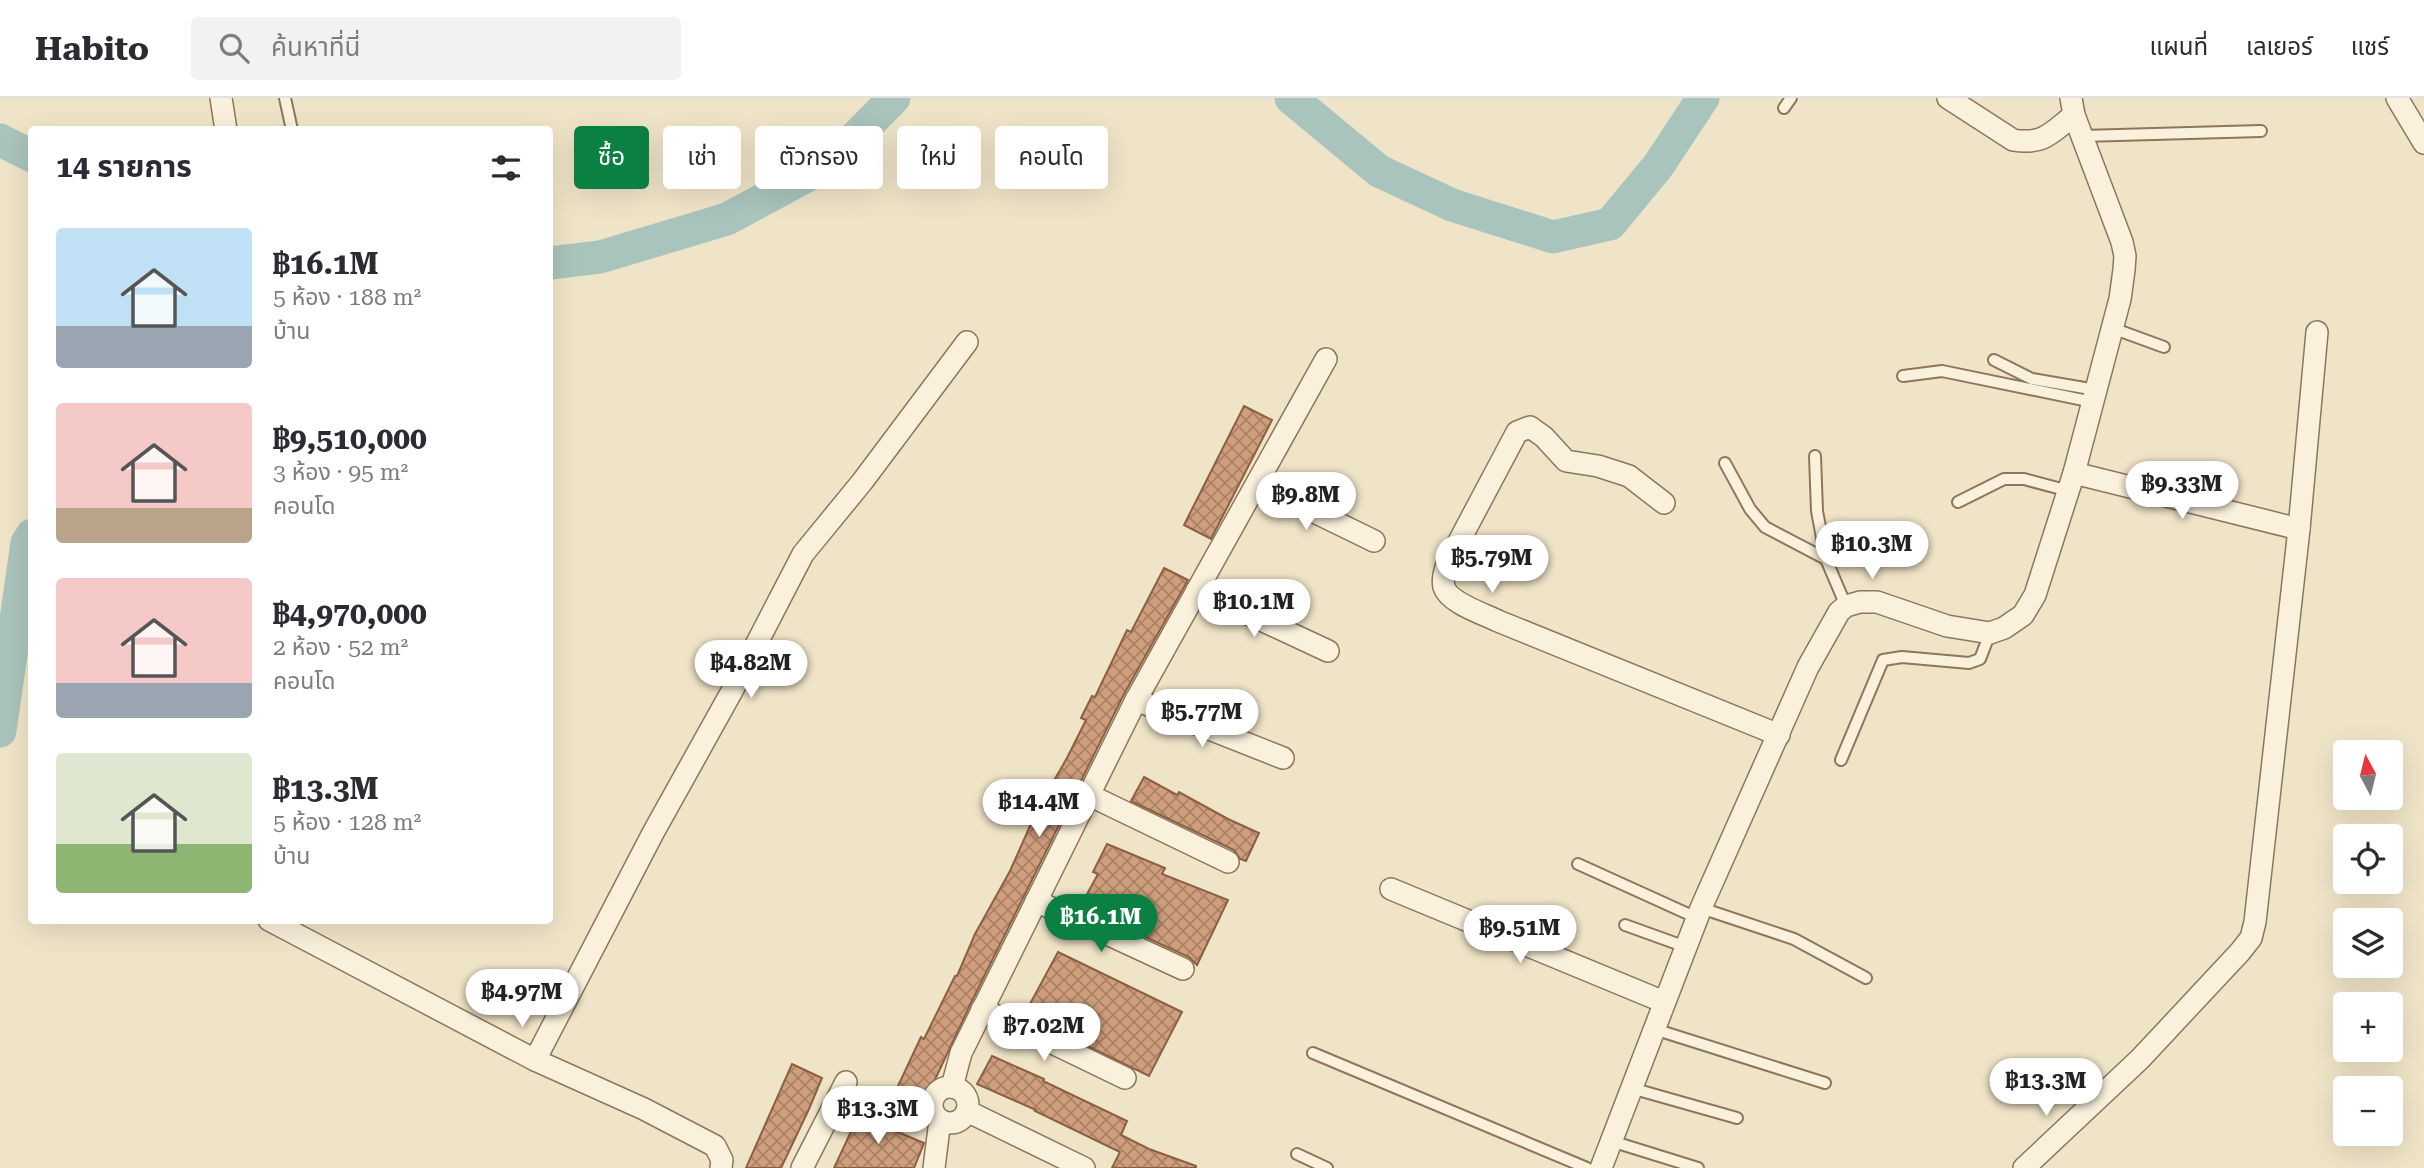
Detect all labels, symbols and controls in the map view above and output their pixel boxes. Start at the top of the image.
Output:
search box [191,17,681,80]
text: Habito [35,29,149,68]
icon: search [215,29,253,67]
text: ค้นหาที่นี่ [271,32,361,62]
text: แผนที่ [2150,33,2208,61]
text: เลเยอร์ [2246,33,2313,61]
text: แชร์ [2351,33,2389,61]
chip: ซื้อ [574,126,649,189]
chip: เช่า [663,126,741,189]
chip: ตัวกรอง [755,126,883,189]
chip: ใหม่ [897,126,981,189]
chip: คอนโด [995,126,1108,189]
text: 14 รายการ [56,149,192,184]
icon: filters [487,149,525,187]
text: ฿16.1M [273,246,379,281]
icon: home [112,256,196,340]
text: 5 ห้อง · 188 m² [273,284,421,311]
text: บ้าน [273,318,310,345]
text: ฿9,510,000 [273,421,427,456]
icon: home [112,431,196,515]
text: 3 ห้อง · 95 m² [273,459,408,486]
pin: ฿9.33M [2125,462,2239,521]
text: ฿9.33M [2142,470,2222,497]
pin: ฿9.8M [1257,472,1355,532]
text: ฿9.8M [1272,481,1340,508]
text: คอนโด [273,493,335,520]
pin: ฿10.3M [1815,522,1929,581]
text: ฿10.3M [1832,530,1912,557]
pin: ฿5.79M [1435,536,1549,595]
text: ฿5.79M [1452,544,1532,571]
pin: ฿10.1M [1197,580,1311,639]
text: ฿10.1M [1214,588,1294,615]
text: ฿4,970,000 [273,596,427,631]
icon: home [112,606,196,690]
text: 2 ห้อง · 52 m² [273,634,408,661]
pin: ฿4.82M [694,640,808,700]
text: ฿4.82M [711,649,791,676]
text: คอนโด [273,668,335,695]
pin: ฿5.77M [1145,690,1259,749]
text: ฿5.77M [1162,698,1242,725]
north arrow [2333,740,2403,810]
map controls [2333,740,2403,1146]
text: ฿13.3M [273,771,379,806]
pin: ฿14.4M [982,780,1096,839]
icon: home [112,781,196,865]
text: ฿14.4M [999,788,1079,815]
text: 5 ห้อง · 128 m² [273,809,421,836]
button: locate [2333,824,2403,894]
text: บ้าน [273,843,310,870]
pin: ฿16.1M [1044,894,1158,954]
text: ฿16.1M [1061,903,1141,930]
pin: ฿9.51M [1463,906,1577,965]
button: layers [2333,908,2403,978]
text: ฿9.51M [1480,914,1560,941]
pin: ฿4.97M [465,970,579,1029]
text: ฿4.97M [482,978,562,1005]
button: + [2333,992,2403,1062]
pin: ฿7.02M [987,1004,1101,1063]
text: ฿7.02M [1004,1012,1084,1039]
pin: ฿13.3M [1989,1058,2103,1118]
text: ฿13.3M [2006,1067,2086,1094]
button: − [2333,1076,2403,1146]
pin: ฿13.3M [821,1086,935,1146]
text: ฿13.3M [838,1095,918,1122]

